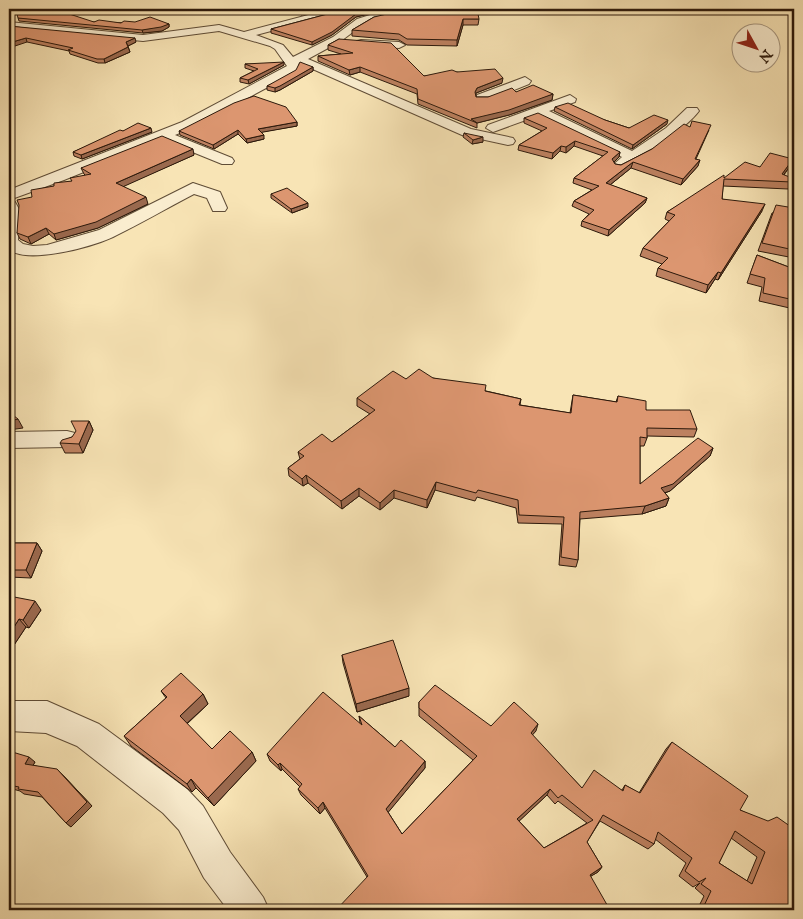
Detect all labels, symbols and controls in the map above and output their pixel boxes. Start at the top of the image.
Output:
north arrow [730,22,780,72]
text: N [754,45,777,66]

